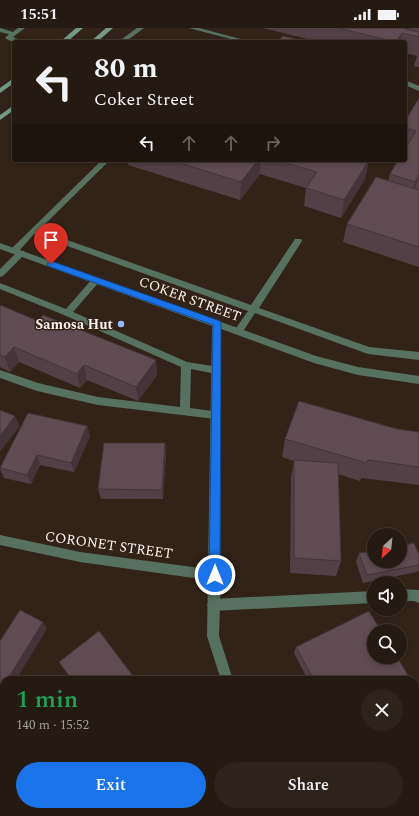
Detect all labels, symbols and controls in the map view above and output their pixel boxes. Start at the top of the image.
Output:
text: 15:51 [20,3,58,26]
text: 80 m [94,47,158,90]
icon: left [28,56,80,108]
text: Coker Street [94,86,194,113]
icon: left [136,132,158,154]
icon: ahead [178,132,200,154]
icon: ahead [220,132,242,154]
icon: right [262,132,284,154]
pin [34,223,68,264]
icon: arrive [40,229,62,251]
street label: COKER STREET [136,271,244,327]
place label: Samosa Hut [35,314,114,335]
marker: Samosa Hut [116,319,126,329]
street label: CORONET STREET [44,526,174,564]
north arrow [367,528,407,568]
map controls [367,528,407,664]
position arrow [194,554,236,596]
button: sound [367,576,407,616]
button: search [367,624,407,664]
text: 1 min [16,682,78,718]
button: close [361,689,403,731]
text: 140 m · 15:52 [16,715,89,735]
button: Exit [16,762,206,808]
button: Share [214,762,403,808]

